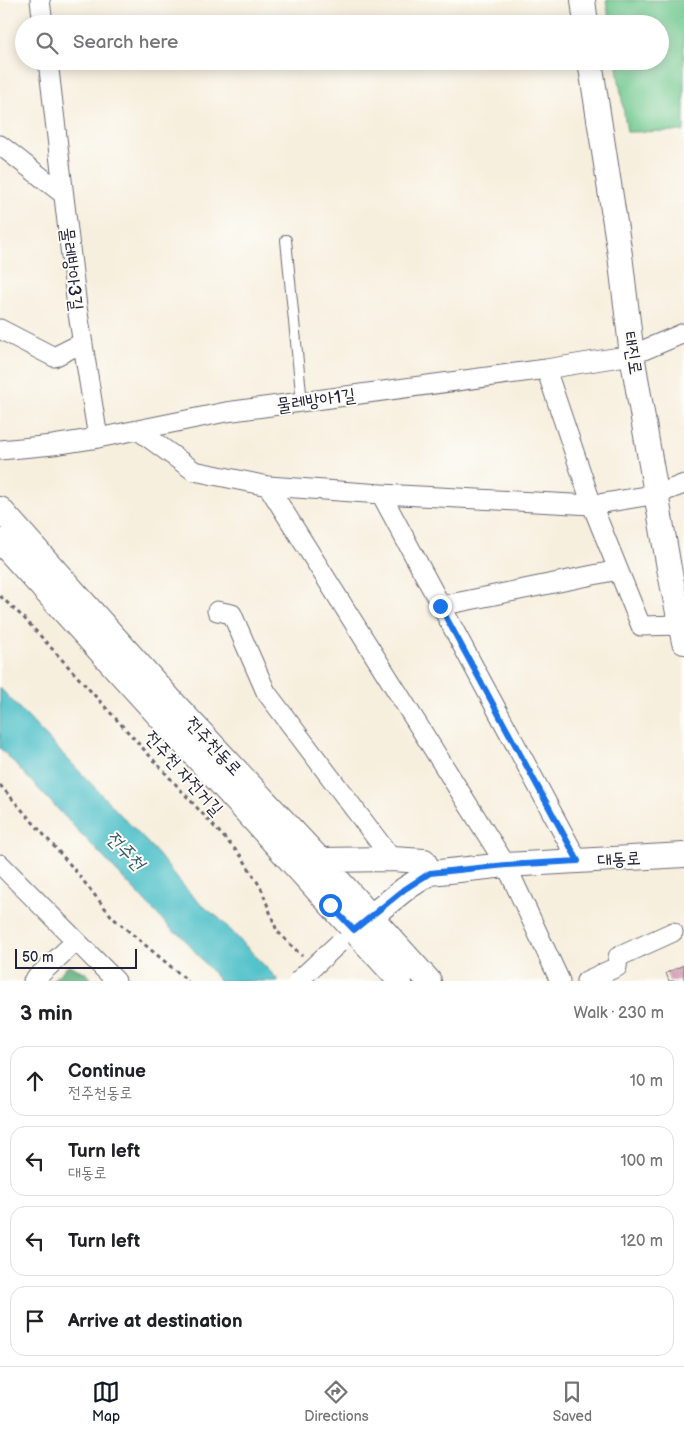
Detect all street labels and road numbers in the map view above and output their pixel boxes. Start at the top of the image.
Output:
street label: 물레방아3길 [56,226,87,312]
street label: 태진로 [619,330,646,376]
street label: 물레방아1길 [275,385,357,416]
street label: 전주천동로 [181,713,246,780]
street label: 전주천 자전거길 [140,727,227,820]
street label: 대동로 [597,848,641,871]

